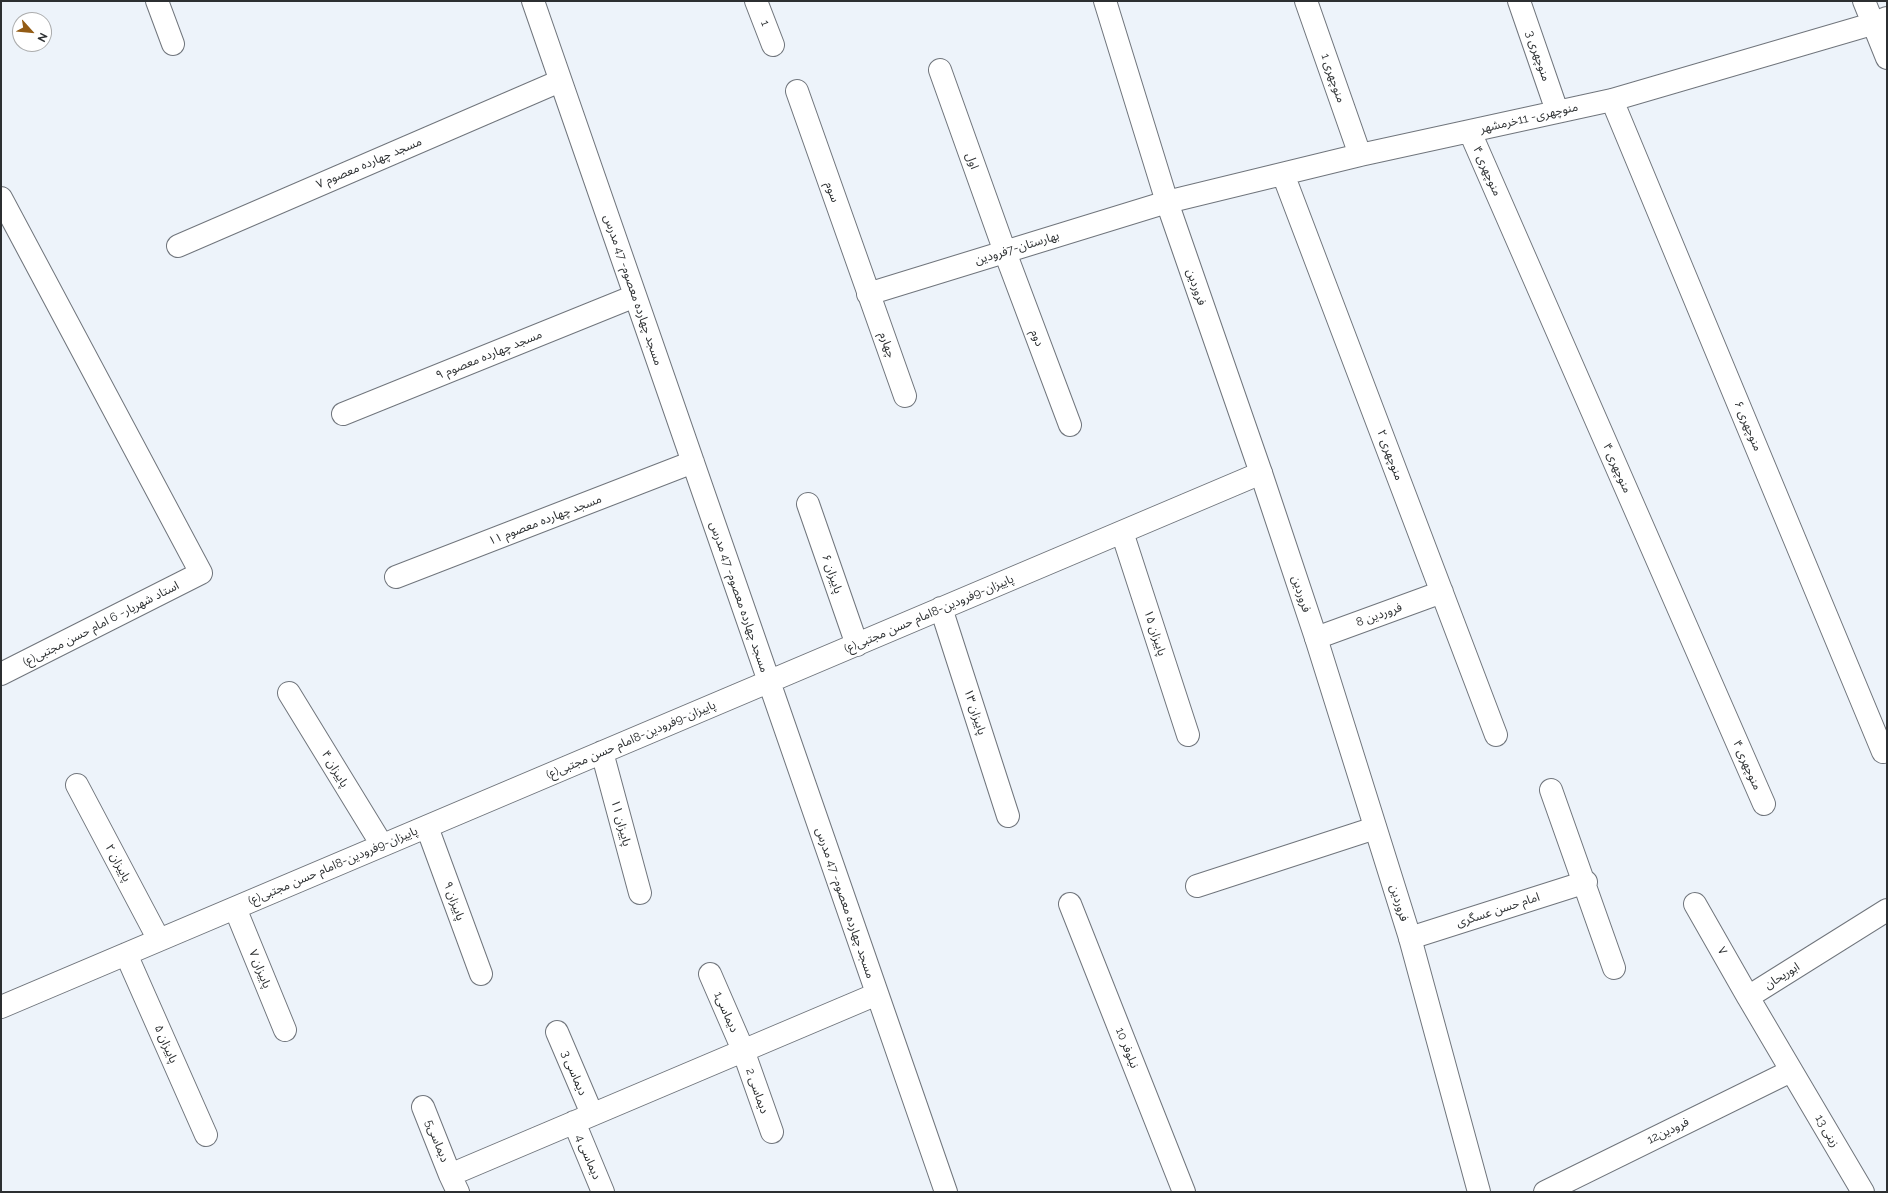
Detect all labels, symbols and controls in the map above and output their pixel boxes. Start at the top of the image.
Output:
north arrow [12,12,52,52]
street label: 1 [757,18,773,28]
street label: منوچهری 3 [1523,29,1553,83]
text: N [35,31,50,44]
street label: منوچهری 1 [1318,51,1348,105]
street label: منوچهری- 11خرمشهر [1479,100,1579,136]
street label: مسجد چهارده معصوم ۷ [314,134,424,192]
street label: منوچهری ۴ [1470,144,1504,198]
street label: اول [962,151,982,171]
street label: سوم [822,180,842,204]
street label: مسجد چهارده معصوم- 47 مدرس [600,213,666,367]
street label: بهارستان-7فرودین [973,228,1061,268]
street label: فروردین [1183,267,1209,307]
street label: مسجد چهارده معصوم ۹ [434,327,544,383]
street label: دوم [1027,328,1047,348]
street label: چهارم [876,330,898,360]
street label: منوچهری ۶ [1731,399,1765,453]
street label: منوچهری ۲ [1374,428,1406,482]
street label: منوچهری ۴ [1600,441,1634,495]
street label: مسجد چهارده معصوم ۱۱ [486,492,604,548]
street label: مسجد چهارده معصوم- 47 مدرس [706,520,772,674]
street label: پاییزان ۶ [819,552,845,596]
street label: پاییزان-9فرودین-8امام حسن مجتبی(ع) [842,572,1016,656]
street label: فروردین [1288,574,1314,614]
street label: استاد شهریار- 6 امام حسن مجتبی(ع) [21,578,181,670]
street label: 8 فروردین [1354,600,1404,630]
street label: پاییزان ۱۵ [1141,608,1169,658]
street label: پاییزان ۱۳ [961,687,989,737]
street label: پاییزان-9فرودین-8امام حسن مجتبی(ع) [544,698,718,782]
street label: منوچهری ۴ [1730,738,1764,792]
street label: پاییزان ۴ [318,748,352,790]
street label: پاییزان ۱۱ [608,798,634,848]
street label: پاییزان-9فرودین-8امام حسن مجتبی(ع) [246,824,420,908]
street label: مسجد چهارده معصوم- 47 مدرس [812,826,878,980]
street label: پاییزان ۲ [102,842,134,884]
street label: پاییزان ۹ [440,879,468,923]
street label: فروردین [1387,883,1411,923]
street label: امام حسن عسگری [1454,890,1542,930]
street label: ۷ [1714,944,1730,958]
street label: پاییزان ۷ [246,947,274,991]
street label: ابوریحان [1762,960,1802,992]
street label: 1دیماسی [711,989,741,1035]
street label: پاییزان ۵ [151,1023,181,1065]
street label: نیلوفر 10 [1112,1026,1142,1070]
street label: دیماسی 3 [558,1048,590,1098]
street label: دیماسی 2 [742,1066,772,1116]
street label: زینی 13 [1812,1112,1842,1150]
street label: 12فرودین [1645,1115,1691,1147]
street label: دیماسی5 [422,1118,452,1164]
street label: دیماسی 4 [572,1132,604,1182]

